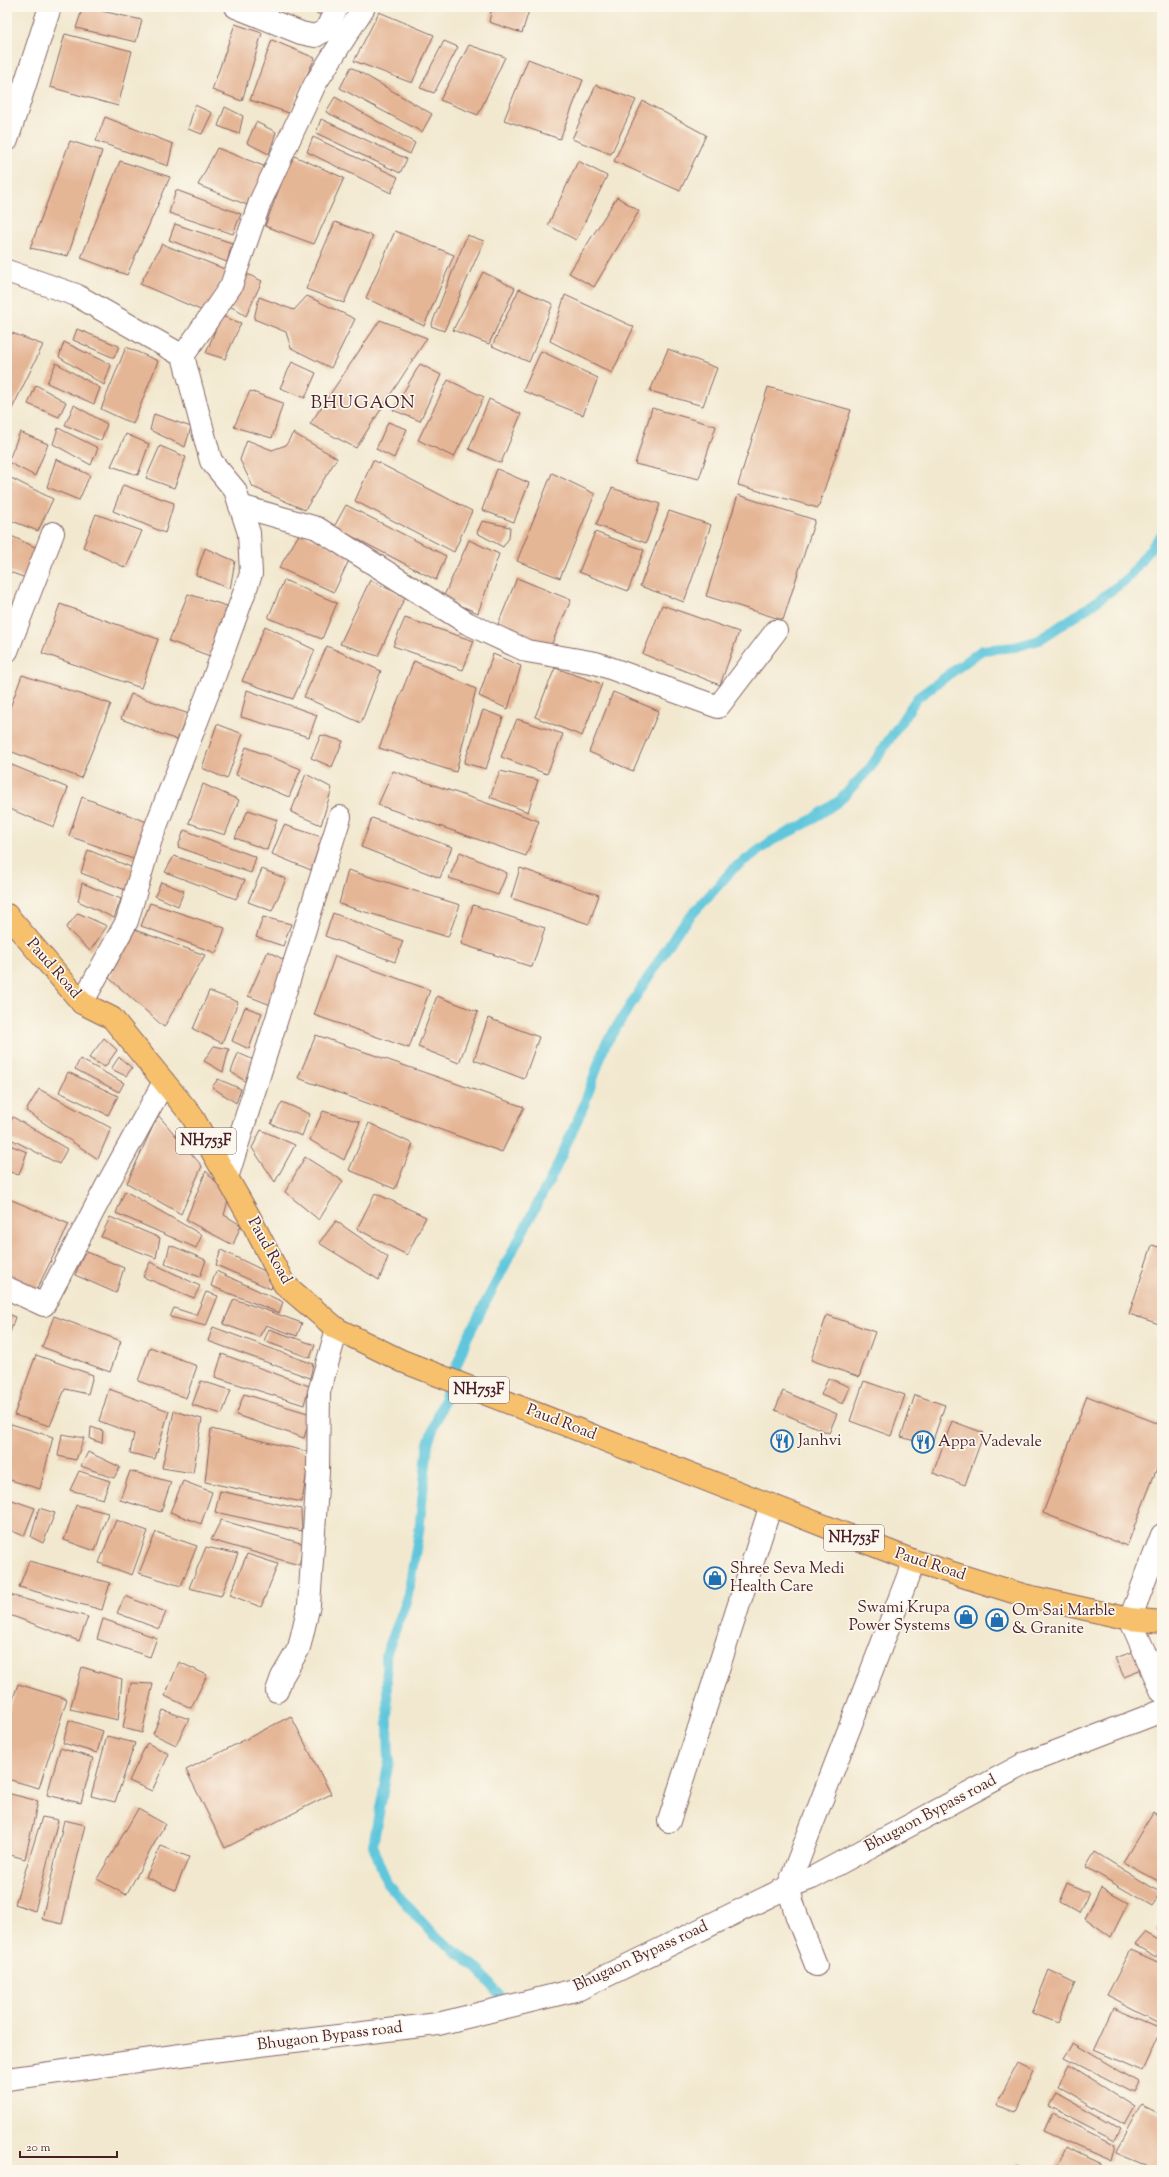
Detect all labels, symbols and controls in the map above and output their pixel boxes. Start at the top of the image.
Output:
district label: BHUGAON [310,391,416,417]
street label: Paud Road [20,934,86,1004]
road number: NH753F [176,1128,236,1154]
street label: Paud Road [241,1213,297,1289]
road number: NH753F [449,1377,509,1403]
street label: Paud Road [523,1399,599,1447]
restaurant icon: Janhvi [769,1428,795,1454]
restaurant icon: Appa Vadevale [910,1429,936,1455]
place label: Janhvi [797,1430,842,1453]
place label: Appa Vadevale [938,1431,1042,1454]
road number: NH753F [824,1525,884,1551]
street label: Paud Road [891,1543,969,1587]
place label: Shree Seva Medi Health Care [730,1558,845,1599]
shop icon: Shree Seva Medi Health Care [702,1565,728,1591]
place label: Swami Krupa Power Systems [849,1597,951,1638]
place label: Om Sai Marble & Granite [1012,1600,1115,1641]
shop icon: Swami Krupa Power Systems [953,1604,979,1630]
shop icon: Om Sai Marble & Granite [984,1607,1010,1633]
street label: Bhugaon Bypass road [861,1770,1001,1858]
street label: Bhugaon Bypass road [570,1916,712,1998]
street label: Bhugaon Bypass road [256,2017,404,2057]
scale bar [20,2133,117,2159]
text: 20 m [26,2139,51,2157]

